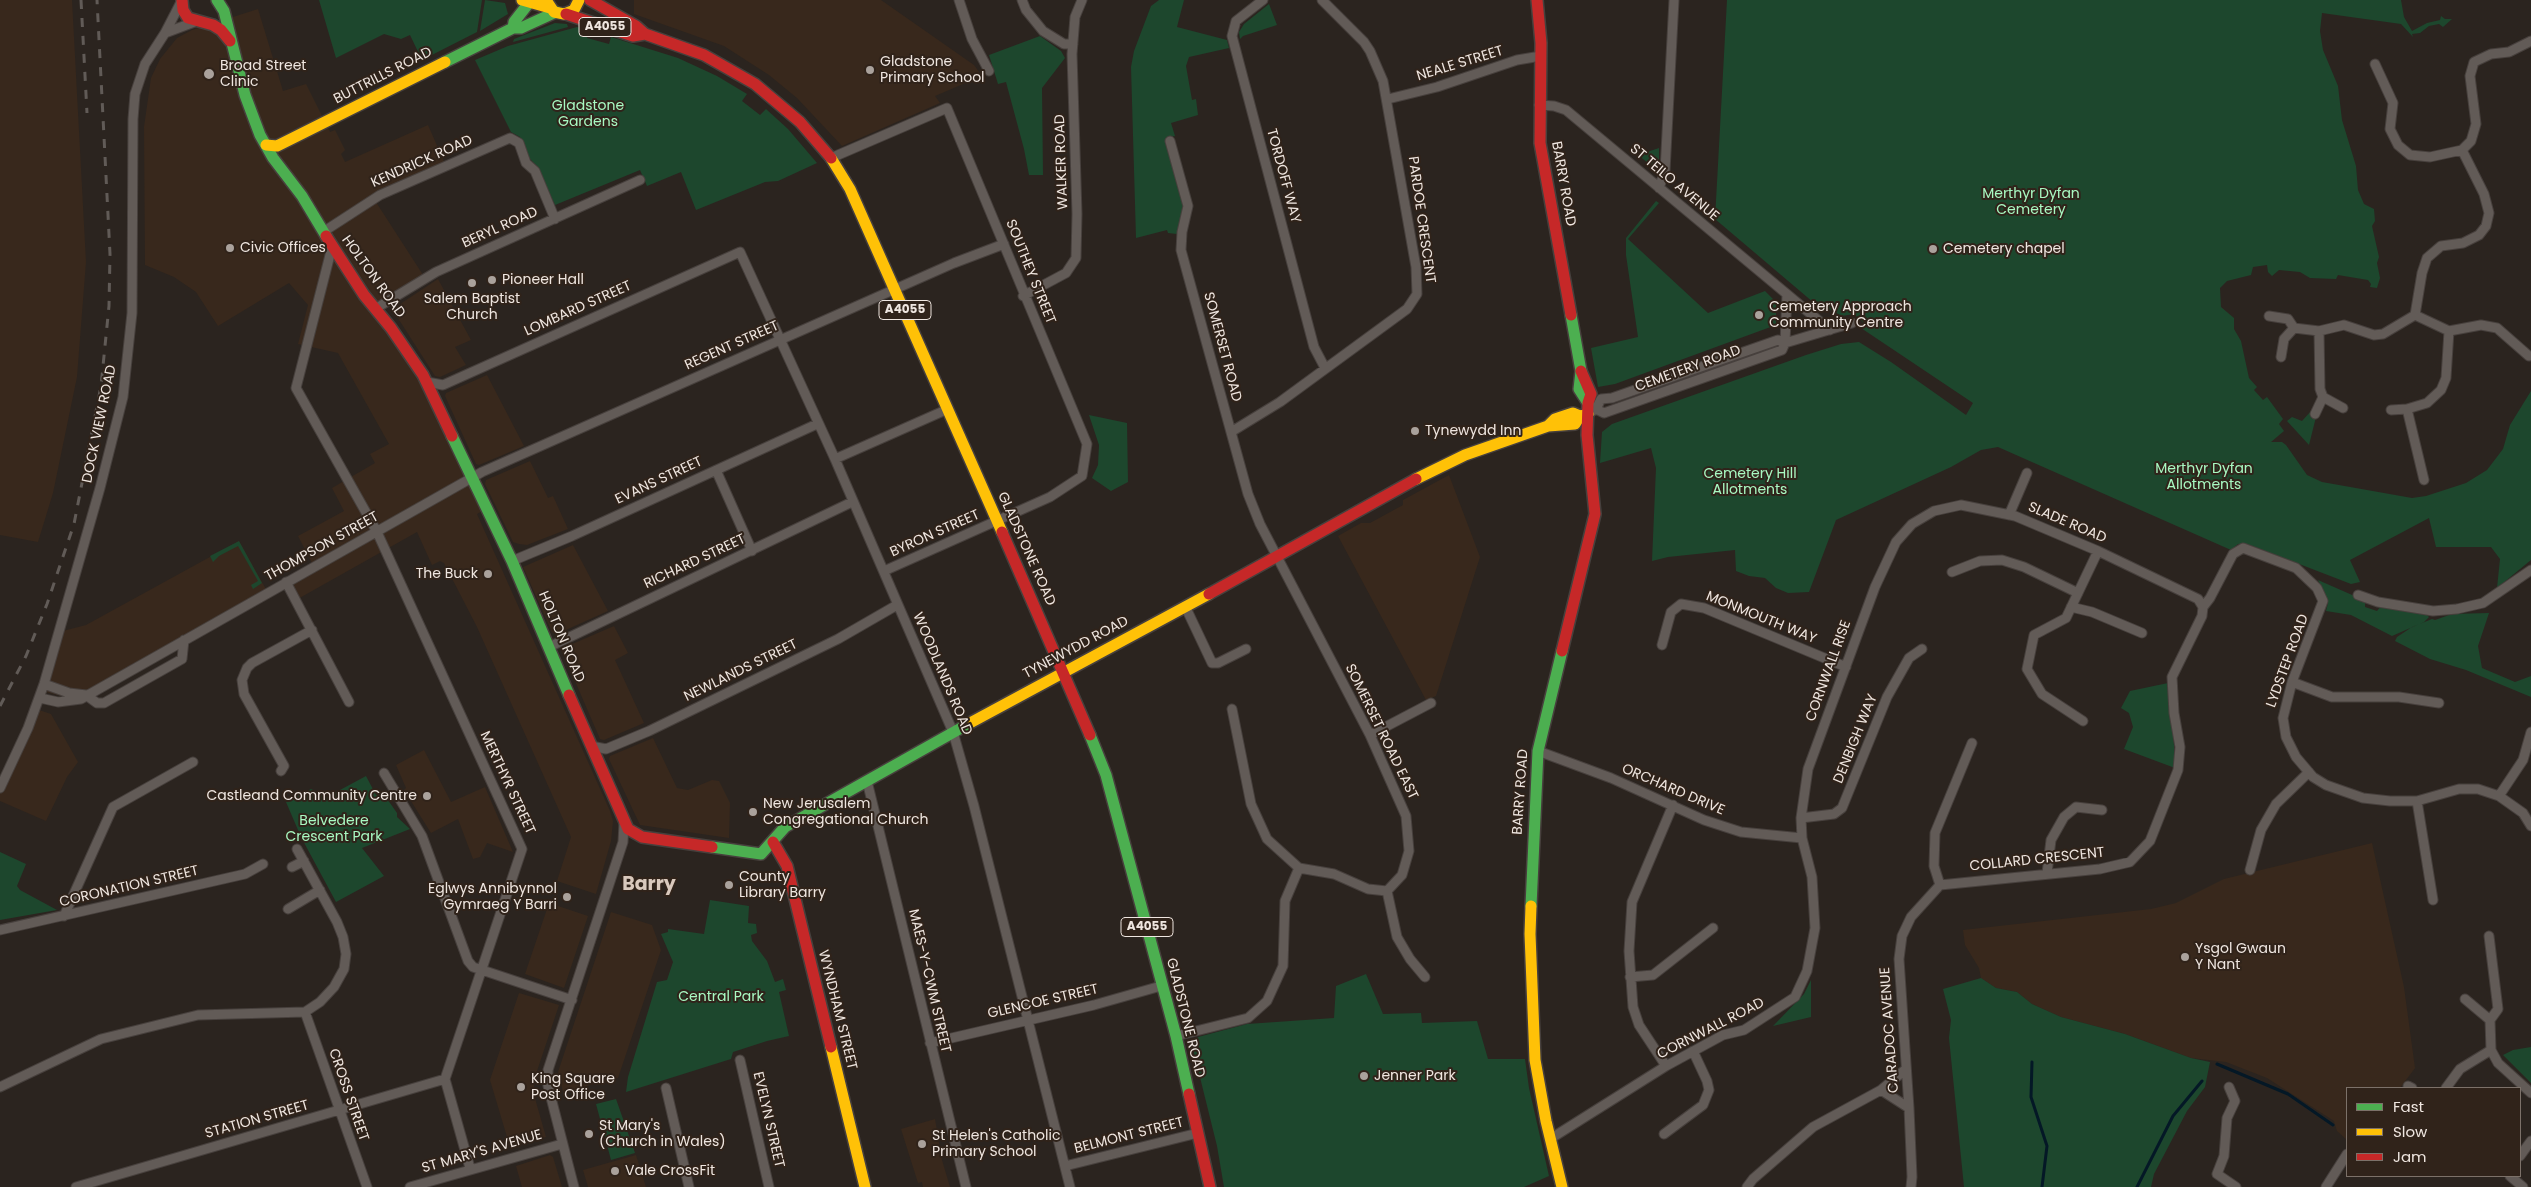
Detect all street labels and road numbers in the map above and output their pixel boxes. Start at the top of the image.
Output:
road number: A4055 [579,18,631,36]
street label: NEALE STREET [1415,43,1505,85]
street label: BUTTRILLS ROAD [331,44,435,108]
street label: WALKER ROAD [1052,114,1072,210]
street label: TORDOFF WAY [1262,127,1304,225]
street label: KENDRICK ROAD [369,132,475,192]
street label: BARRY ROAD [1547,140,1579,228]
street label: ST TEILO AVENUE [1626,141,1722,225]
street label: PARDOE CRESCENT [1404,155,1438,285]
street label: BERYL ROAD [460,204,540,252]
street label: SOUTHEY STREET [1001,217,1059,327]
street label: HOLTON ROAD [337,233,409,321]
street label: LOMBARD STREET [522,278,634,340]
street label: SOMERSET ROAD [1199,290,1245,404]
road number: A4055 [879,300,931,320]
street label: REGENT STREET [682,318,782,374]
street label: CEMETERY ROAD [1633,342,1743,396]
street label: DOCK VIEW ROAD [79,363,121,485]
street label: EVANS STREET [613,453,705,509]
street label: GLADSTONE ROAD [993,490,1059,608]
street label: SLADE ROAD [2025,499,2109,547]
street label: BYRON STREET [888,507,982,561]
street label: THOMPSON STREET [262,509,382,585]
street label: RICHARD STREET [641,531,749,593]
street label: MONMOUTH WAY [1703,588,1819,648]
street label: HOLTON ROAD [534,589,588,685]
street label: WOODLANDS ROAD [909,610,975,738]
street label: LYDSTEP ROAD [2263,612,2313,710]
street label: TYNEWYDD ROAD [1020,613,1132,683]
street label: CORNWALL RISE [1803,618,1855,724]
street label: NEWLANDS STREET [682,636,800,706]
street label: SOMERSET ROAD EAST [1341,662,1421,802]
street label: DENBIGH WAY [1831,692,1881,786]
street label: MERTHYR STREET [476,729,538,837]
street label: BARRY ROAD [1510,749,1532,835]
street label: ORCHARD DRIVE [1619,761,1727,819]
street label: COLLARD CRESCENT [1969,845,2105,875]
street label: CORONATION STREET [58,863,200,911]
street label: MAES-Y-CWM STREET [904,907,954,1055]
road number: A4055 [1121,918,1173,936]
street label: WYNDHAM STREET [814,948,860,1072]
street label: GLADSTONE ROAD [1162,956,1208,1080]
street label: CARADOC AVENUE [1877,966,1903,1094]
street label: GLENCOE STREET [986,981,1100,1023]
street label: CORNWALL ROAD [1655,995,1767,1063]
street label: CROSS STREET [324,1047,372,1143]
street label: EVELYN STREET [749,1070,787,1170]
street label: STATION STREET [203,1097,311,1143]
street label: BELMONT STREET [1073,1114,1185,1158]
street label: ST MARY'S AVENUE [420,1127,544,1177]

